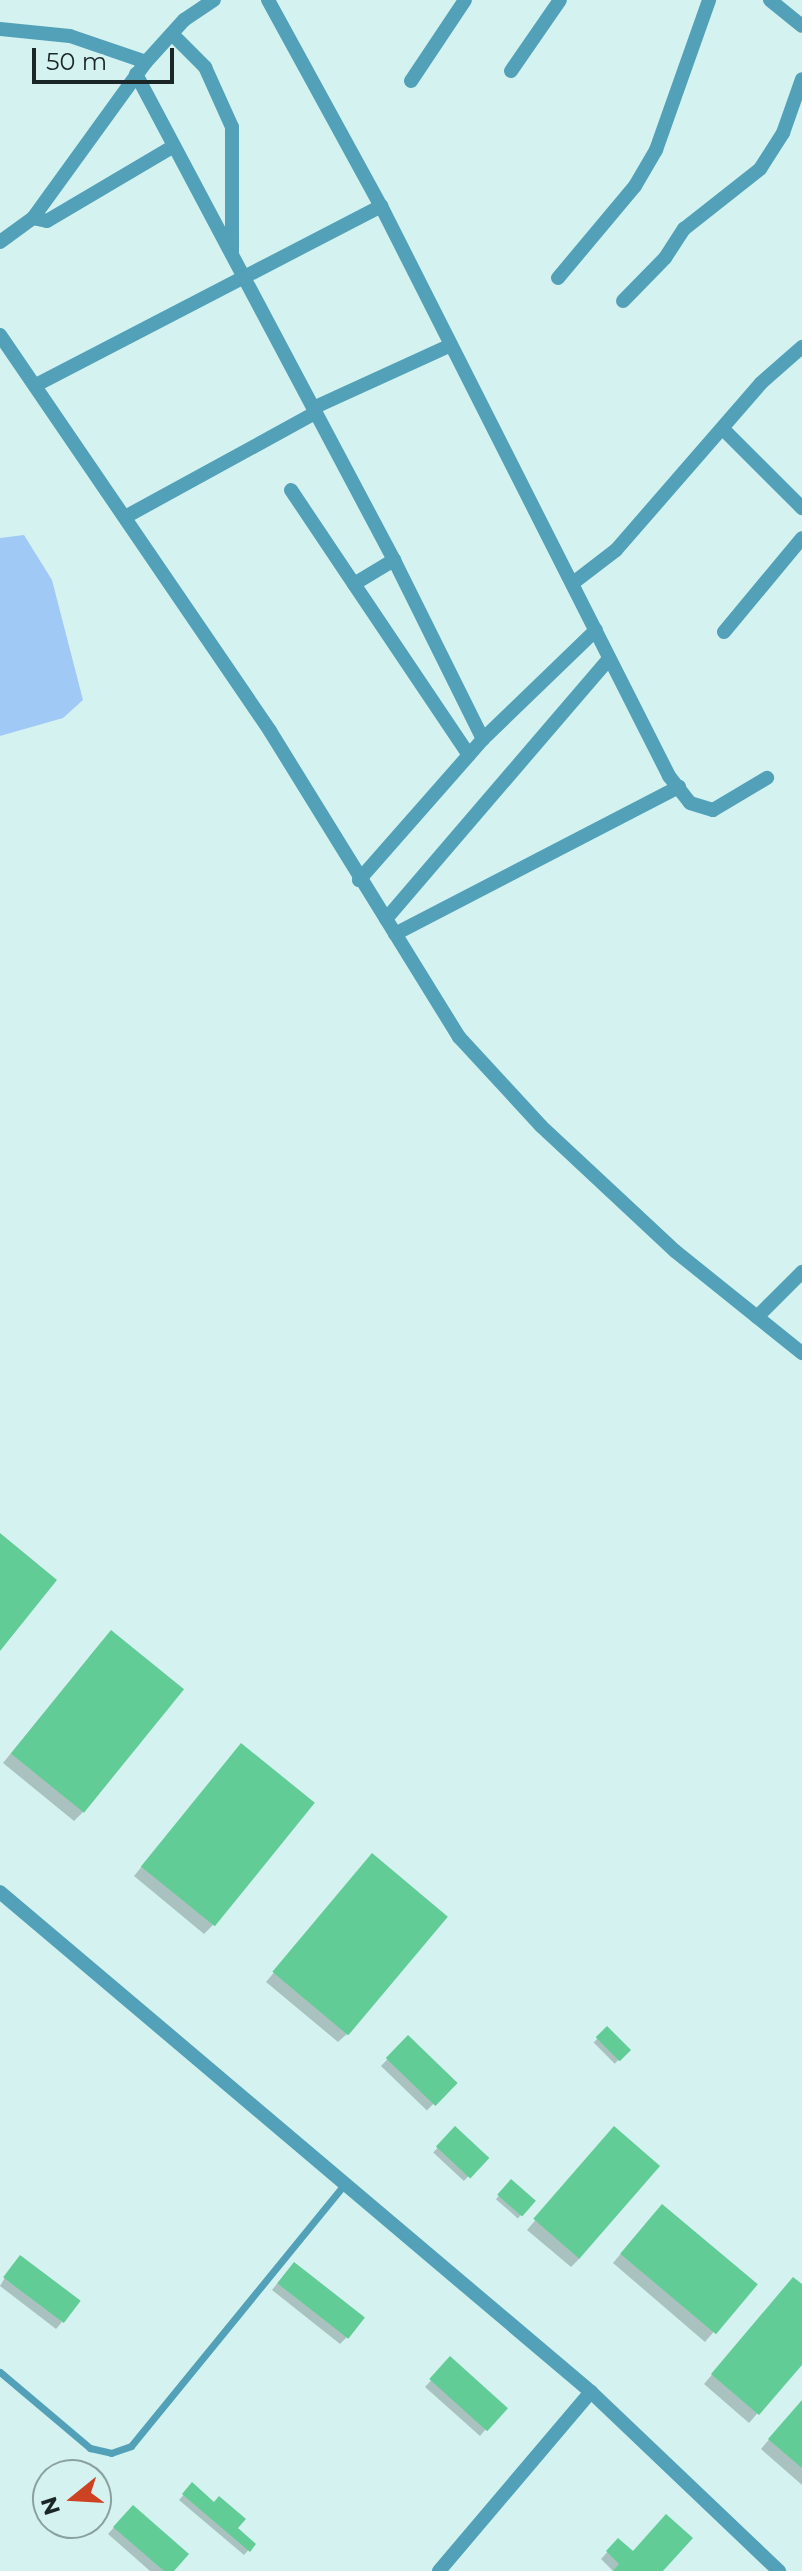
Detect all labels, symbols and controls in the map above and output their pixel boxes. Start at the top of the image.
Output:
scale bar [36,32,178,82]
text: 50 m [46,47,107,76]
north arrow [32,2459,112,2539]
text: N [35,2493,66,2519]

